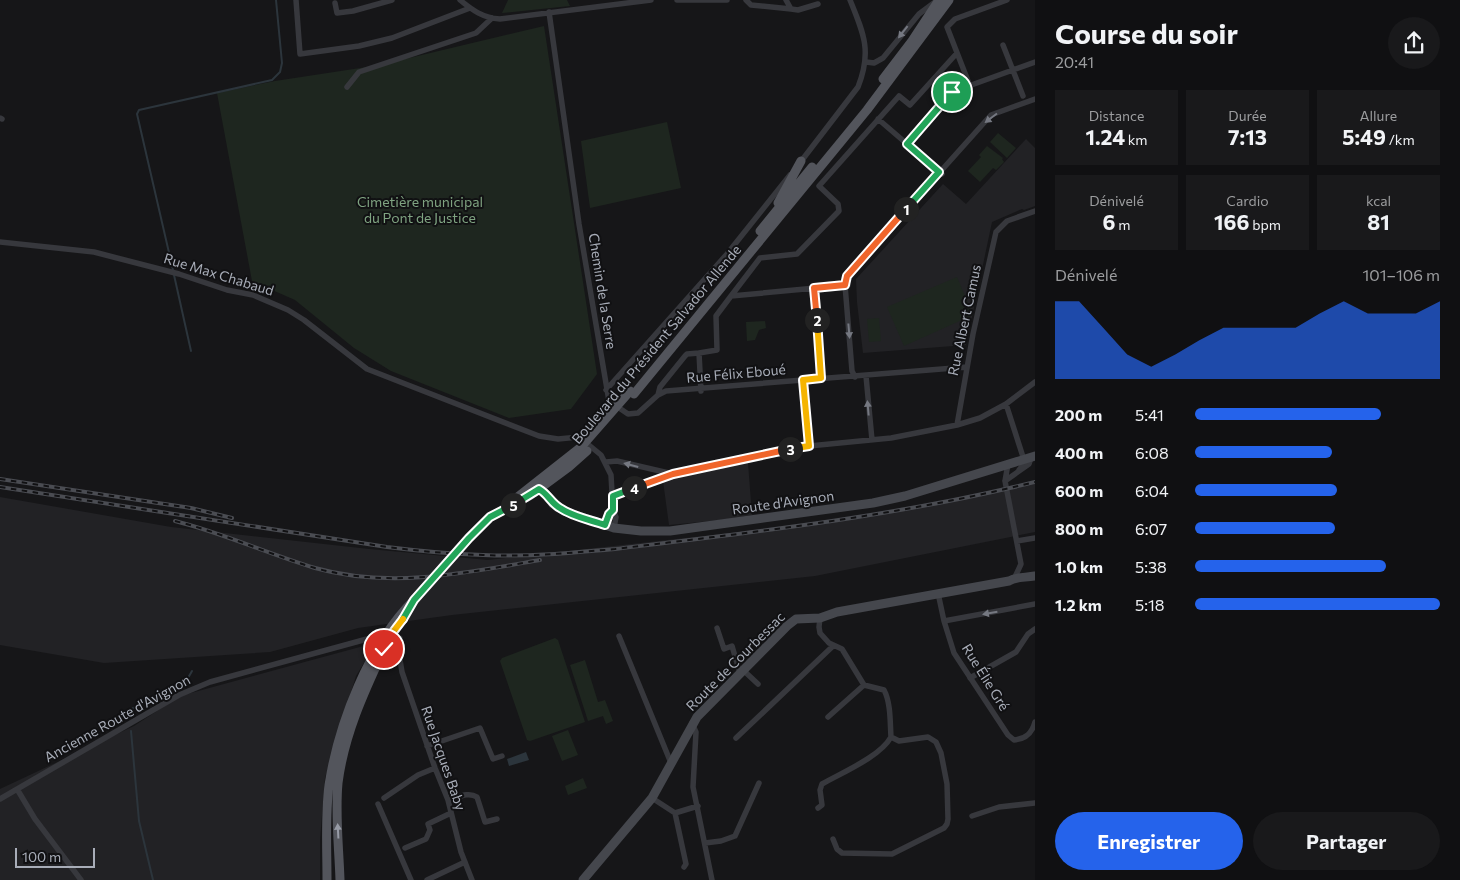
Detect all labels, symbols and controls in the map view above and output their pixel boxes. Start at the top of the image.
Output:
text: Course du soir [1055,16,1238,50]
button: share [1388,17,1440,69]
one-way arrow [898,25,908,39]
text: 20:41 [1055,52,1094,71]
pin [931,71,973,113]
icon: arrive [938,78,966,106]
text: Distance [1089,107,1144,124]
text: Durée [1228,107,1267,124]
text: Allure [1360,107,1397,124]
one-way arrow [984,113,997,123]
text: 1.24 [1085,124,1125,149]
text: 7:13 [1228,124,1267,149]
text: 5:49 [1342,124,1386,149]
text: km [1125,131,1148,148]
text: /km [1386,131,1415,148]
text: Dénivelé [1089,192,1144,209]
text: Cardio [1226,192,1269,209]
text: kcal [1366,192,1391,209]
park label: Cimetière municipal du Pont de Justice [357,193,483,226]
pin: 1 [894,196,918,222]
text: 1 [903,201,910,218]
text: 6 [1103,209,1116,234]
text: 166 [1214,209,1249,234]
text: 81 [1367,209,1390,234]
text: m [1116,216,1130,233]
text: bpm [1249,216,1281,233]
street label: Chemin de la Serre [585,232,621,350]
street label: Boulevard du Président Salvador Allende [568,241,744,447]
street label: Rue Max Chabaud [162,249,276,299]
street label: Rue Albert Camus [944,263,984,377]
text: Dénivelé [1055,265,1117,284]
text: 101–106 m [1362,265,1440,284]
pin: 2 [804,308,830,332]
text: 2 [814,312,821,329]
one-way arrow [845,324,853,340]
street label: Rue Félix Eboué [686,360,786,386]
one-way arrow [864,399,872,415]
text: 200 m [1055,405,1102,424]
text: 5:41 [1135,405,1164,424]
pin: 3 [778,436,802,462]
text: 3 [786,441,795,458]
text: 400 m [1055,443,1103,462]
text: 6:08 [1135,443,1169,462]
one-way arrow [624,460,639,468]
pin: 4 [622,476,646,500]
text: 4 [630,480,639,497]
text: 600 m [1055,481,1103,500]
text: 6:04 [1135,481,1169,500]
street label: Route d'Avignon [731,486,835,518]
pin: 5 [500,492,526,518]
text: 5 [509,497,518,514]
text: 800 m [1055,519,1103,538]
text: 6:07 [1135,519,1167,538]
text: 1.0 km [1055,557,1103,576]
text: 5:38 [1135,557,1167,576]
text: 1.2 km [1055,595,1102,614]
text: 5:18 [1135,595,1165,614]
street label: Route de Courbessac [682,608,788,714]
one-way arrow [981,609,997,617]
pin [363,628,405,670]
icon: check [370,635,398,663]
street label: Rue Élie Gré [959,640,1013,714]
street label: Ancienne Route d'Avignon [41,671,193,765]
street label: Rue Jacques Baby [418,703,470,813]
button: Enregistrer [1055,812,1243,870]
button: Partager [1253,812,1440,870]
one-way arrow [333,823,341,839]
scale bar [15,845,95,868]
text: 100 m [22,848,61,865]

